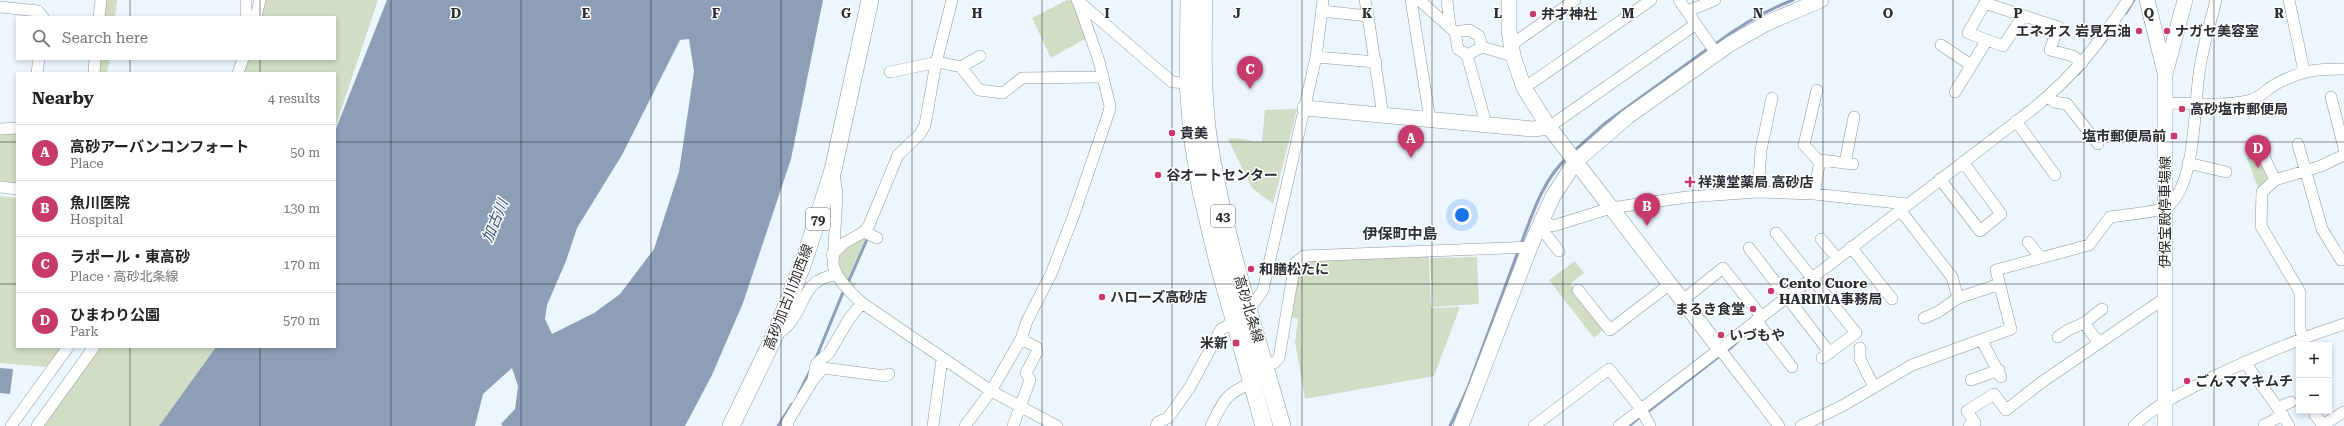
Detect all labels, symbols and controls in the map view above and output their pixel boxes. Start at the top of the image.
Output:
text: D [451,6,461,21]
text: E [582,6,590,21]
text: F [712,6,720,21]
text: G [841,6,851,21]
text: H [972,6,983,21]
text: I [1104,6,1110,21]
text: J [1233,6,1241,21]
text: K [1362,6,1373,21]
text: L [1494,6,1502,21]
place label: 弁才神社 [1541,6,1597,22]
text: M [1622,6,1635,21]
text: N [1753,6,1763,21]
text: O [1883,6,1894,21]
text: P [2014,6,2023,21]
text: Q [2144,6,2155,21]
text: R [2274,6,2284,21]
marker: 弁才神社 [1528,9,1538,19]
search box [16,16,336,60]
place label: エネオス 岩見石油 [2015,23,2131,39]
place label: ナガセ美容室 [2175,23,2259,39]
marker: エネオス 岩見石油 [2134,26,2144,36]
marker: ナガセ美容室 [2162,26,2172,36]
icon: search [30,27,52,49]
text: Search here [62,29,148,47]
pin: C [1237,56,1263,89]
text: Nearby [32,88,94,108]
text: 4 results [268,91,320,106]
place label: 高砂塩市郵便局 [2190,101,2288,117]
marker: 高砂塩市郵便局 [2177,104,2187,114]
place label: 貴美 [1180,125,1208,141]
pin: A [1398,125,1424,158]
marker: 貴美 [1167,128,1177,138]
place label: 塩市郵便局前 [2082,128,2166,144]
marker: 塩市郵便局前 [2169,131,2179,141]
pin: D [2245,135,2271,168]
text: 高砂アーバンコンフォート [70,138,249,156]
text: A [40,145,50,160]
text: 50 m [290,145,320,160]
text: Place [70,156,104,171]
street label: 伊保宝殿停車場線 [2157,156,2173,268]
place label: 谷オートセンター [1166,167,1278,183]
marker: 谷オートセンター [1153,170,1163,180]
place label: 祥漢堂薬局 高砂店 [1698,174,1814,190]
marker: 祥漢堂薬局 高砂店 [1685,177,1695,187]
pin: B [1634,193,1660,226]
text: 魚川医院 [70,194,130,212]
water label: 加古川 [478,195,513,245]
text: B [40,201,50,216]
text: 130 m [283,201,320,216]
road number: 43 [1211,205,1235,227]
your location [1452,205,1472,225]
road number: 79 [806,208,830,230]
text: Hospital [70,212,123,227]
district label: 伊保町中島 [1362,225,1438,243]
street label: 高砂加古川加西線 [760,242,816,352]
text: ラポール・東高砂 [70,248,190,266]
text: C [40,257,50,272]
text: 170 m [283,257,320,272]
place label: 和膳松たに [1259,261,1329,277]
marker: 和膳松たに [1246,264,1256,274]
text: Place · 高砂北条線 [70,269,178,284]
street label: 高砂北条線 [1231,273,1267,345]
place label: Cento Cuore HARIMA事務局 [1779,275,1882,307]
marker: Cento Cuore HARIMA事務局 [1766,286,1776,296]
place label: ハローズ高砂店 [1110,289,1207,305]
marker: ハローズ高砂店 [1097,292,1107,302]
place label: まるき食堂 [1675,301,1745,317]
marker: まるき食堂 [1748,304,1758,314]
text: ひまわり公園 [70,306,160,324]
text: D [40,313,50,328]
text: 570 m [283,313,320,328]
text: Park [70,324,99,339]
place label: いづもや [1729,327,1785,343]
marker: いづもや [1716,330,1726,340]
place label: 米新 [1200,335,1228,351]
marker: 米新 [1231,338,1241,348]
map controls [2296,342,2332,414]
button: + [2296,342,2332,378]
place label: ごんママキムチ [2195,373,2293,389]
marker: ごんママキムチ [2182,376,2192,386]
button: − [2296,378,2332,414]

